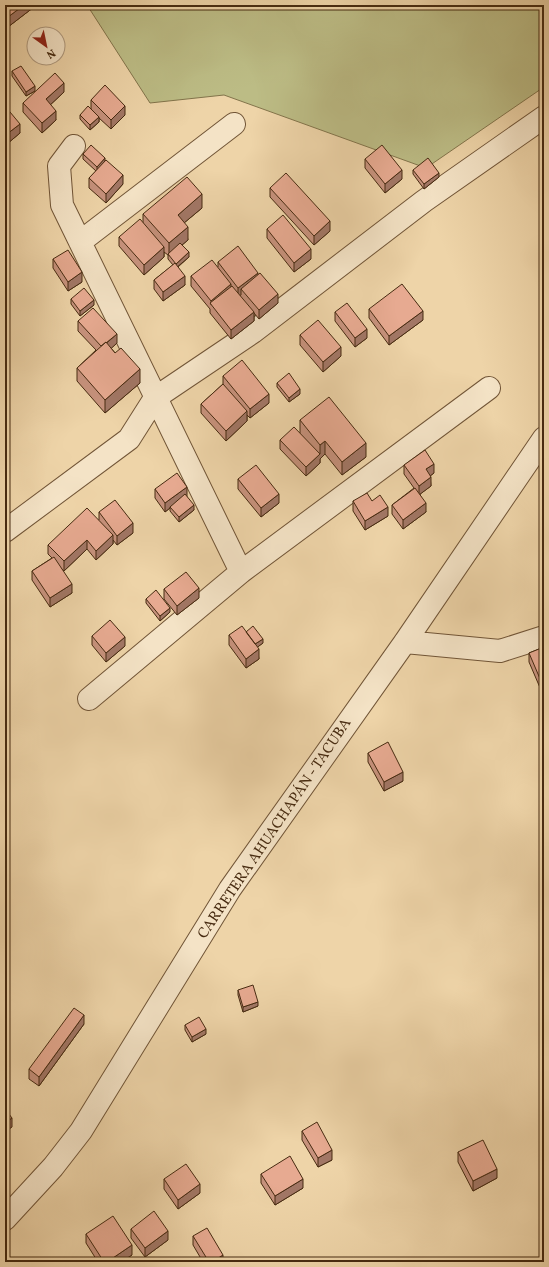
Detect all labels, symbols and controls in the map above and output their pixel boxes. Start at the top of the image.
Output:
north arrow [26,26,66,66]
text: N [43,45,58,62]
street label: CARRETERA AHUACHAPÁN - TACUBA [193,714,357,944]

